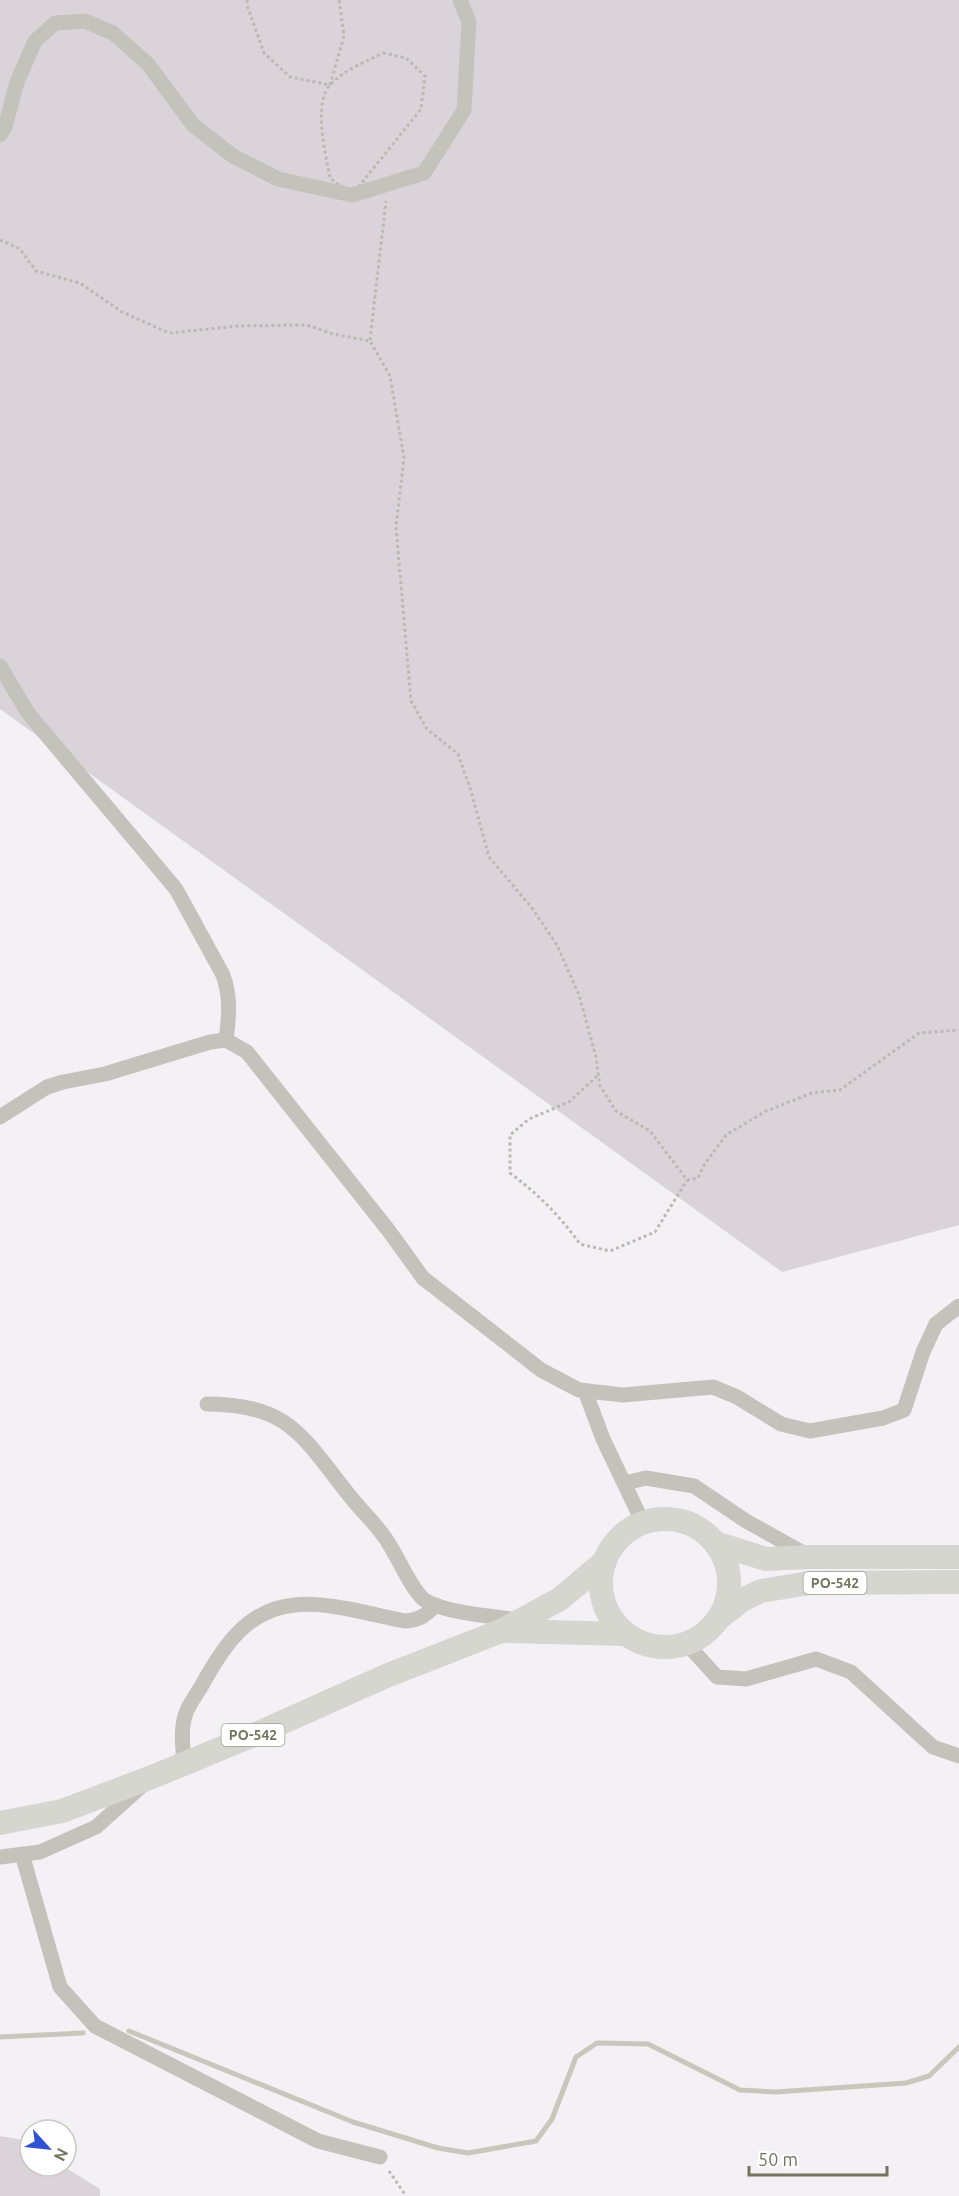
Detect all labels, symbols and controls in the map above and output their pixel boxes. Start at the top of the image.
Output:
road number: PO-542 [804,1572,866,1594]
road number: PO-542 [222,1724,284,1746]
north arrow [18,2118,78,2178]
scale bar [749,2139,887,2177]
text: N [51,2145,72,2164]
text: 50 m [758,2149,798,2169]

